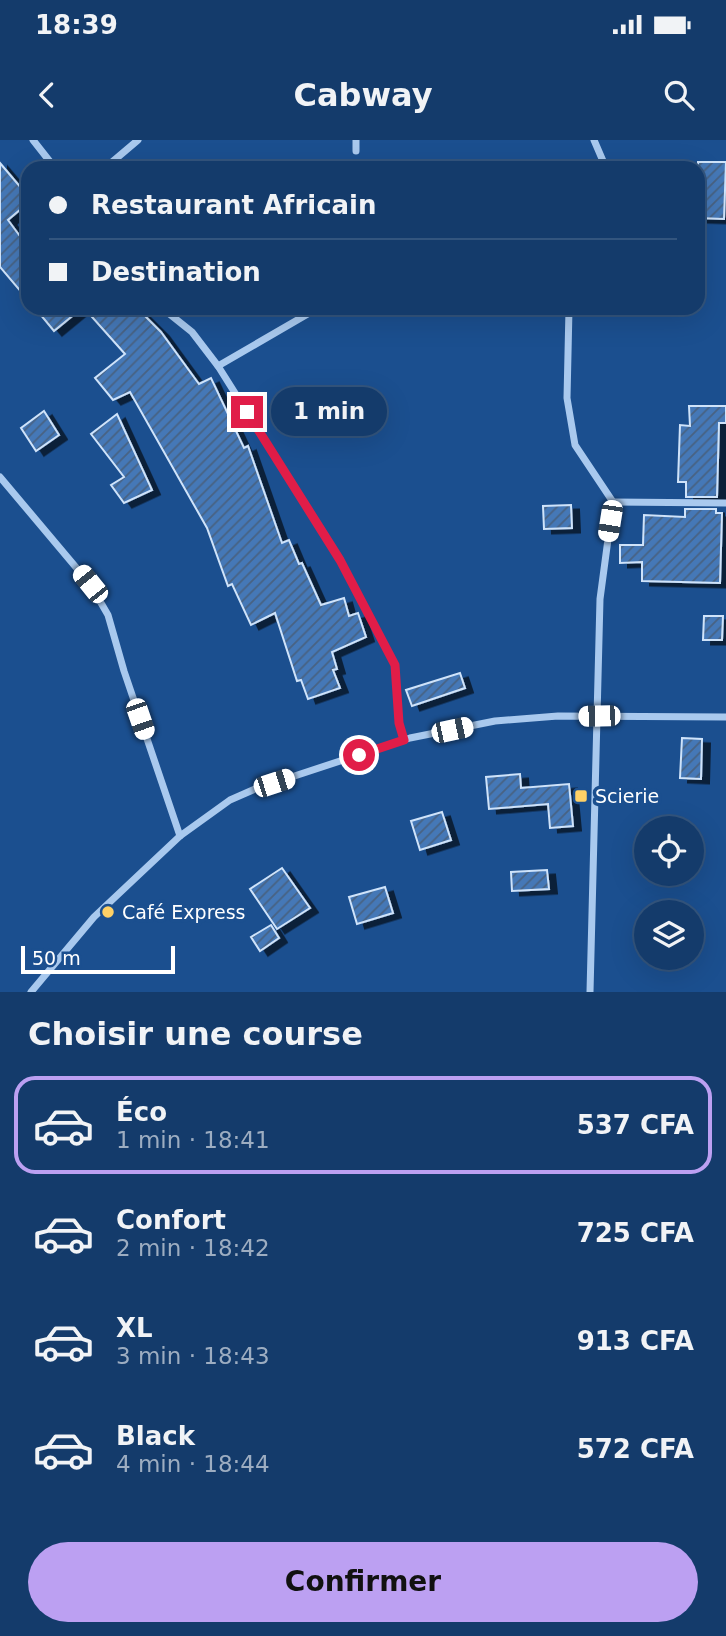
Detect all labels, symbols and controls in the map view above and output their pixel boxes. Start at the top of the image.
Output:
text: 18:39 [35,10,118,40]
icon: back [28,76,66,114]
text: Cabway [293,76,433,114]
icon: search [660,76,698,114]
text: Restaurant Africain [91,190,377,220]
text: Destination [91,257,261,287]
callout: 1 min [272,387,387,436]
route end [231,396,263,428]
text: 1 min [293,398,365,424]
car [597,499,624,543]
car [69,561,112,607]
car [124,696,157,742]
car [578,705,621,727]
car [430,715,475,745]
route start [343,739,375,771]
car [251,767,298,799]
place label: Scierie [595,785,659,807]
marker: Scierie [573,788,589,804]
map controls [634,816,704,970]
button: locate [634,816,704,886]
button: layers [634,900,704,970]
place label: Café Express [122,901,246,923]
marker: Café Express [100,904,116,920]
scale bar [21,943,175,975]
text: 50 m [32,947,81,969]
text: Choisir une course [28,1015,363,1053]
icon: car [32,1094,95,1157]
text: Éco [116,1097,167,1127]
text: 537 CFA [577,1110,694,1140]
text: 1 min · 18:41 [116,1127,270,1153]
icon: car [32,1202,95,1265]
text: Confort [116,1205,226,1235]
text: 725 CFA [577,1218,694,1248]
text: 2 min · 18:42 [116,1235,270,1261]
icon: car [32,1310,95,1373]
text: XL [116,1313,153,1343]
text: 913 CFA [577,1326,694,1356]
text: 3 min · 18:43 [116,1343,270,1369]
icon: car [32,1418,95,1481]
text: Black [116,1421,195,1451]
text: 572 CFA [577,1434,694,1464]
text: 4 min · 18:44 [116,1451,270,1477]
button: Confirmer [28,1542,698,1622]

